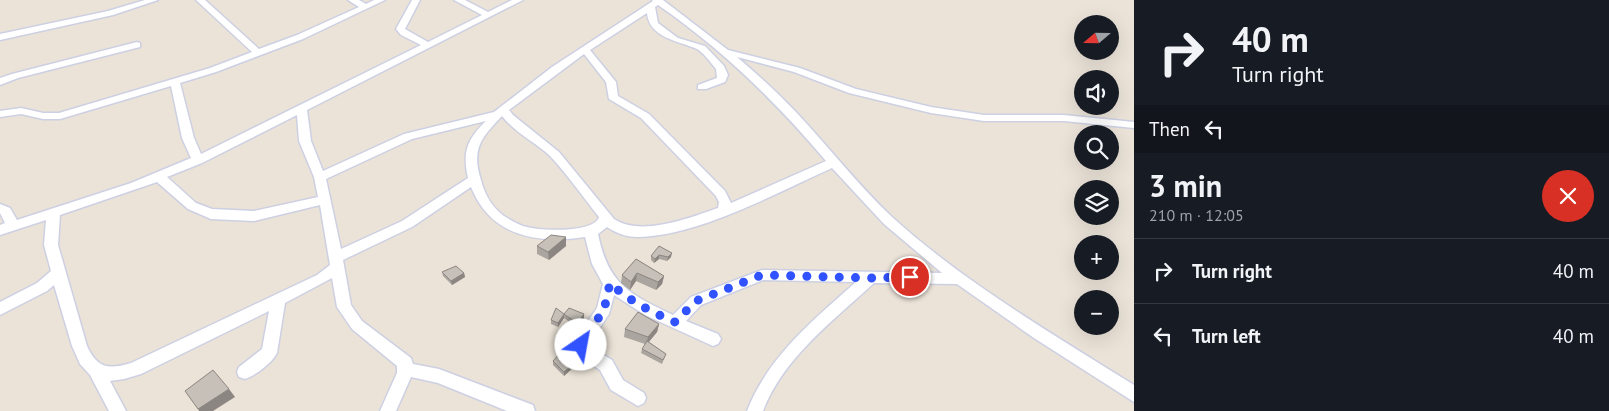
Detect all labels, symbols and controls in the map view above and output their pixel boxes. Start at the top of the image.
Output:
north arrow [1074,15,1119,60]
map controls [1074,15,1119,335]
text: 40 m [1232,16,1309,62]
icon: right [1149,20,1214,85]
text: Turn right [1232,60,1324,88]
button: sound [1074,70,1119,115]
icon: left [1200,115,1228,143]
text: Then [1149,117,1190,141]
button: search [1074,125,1119,170]
text: 3 min [1149,166,1222,205]
button: close [1542,170,1594,222]
button: layers [1074,180,1119,225]
text: 210 m · 12:05 [1149,205,1244,225]
button: + [1074,235,1119,280]
pin [889,256,931,298]
icon: right [1149,257,1177,285]
text: Turn right [1192,259,1272,283]
text: 40 m [1553,259,1594,283]
icon: arrive [896,263,924,291]
button: − [1074,290,1119,335]
position arrow [554,318,606,370]
icon: left [1149,322,1177,350]
text: Turn left [1192,324,1261,348]
text: 40 m [1553,324,1594,348]

